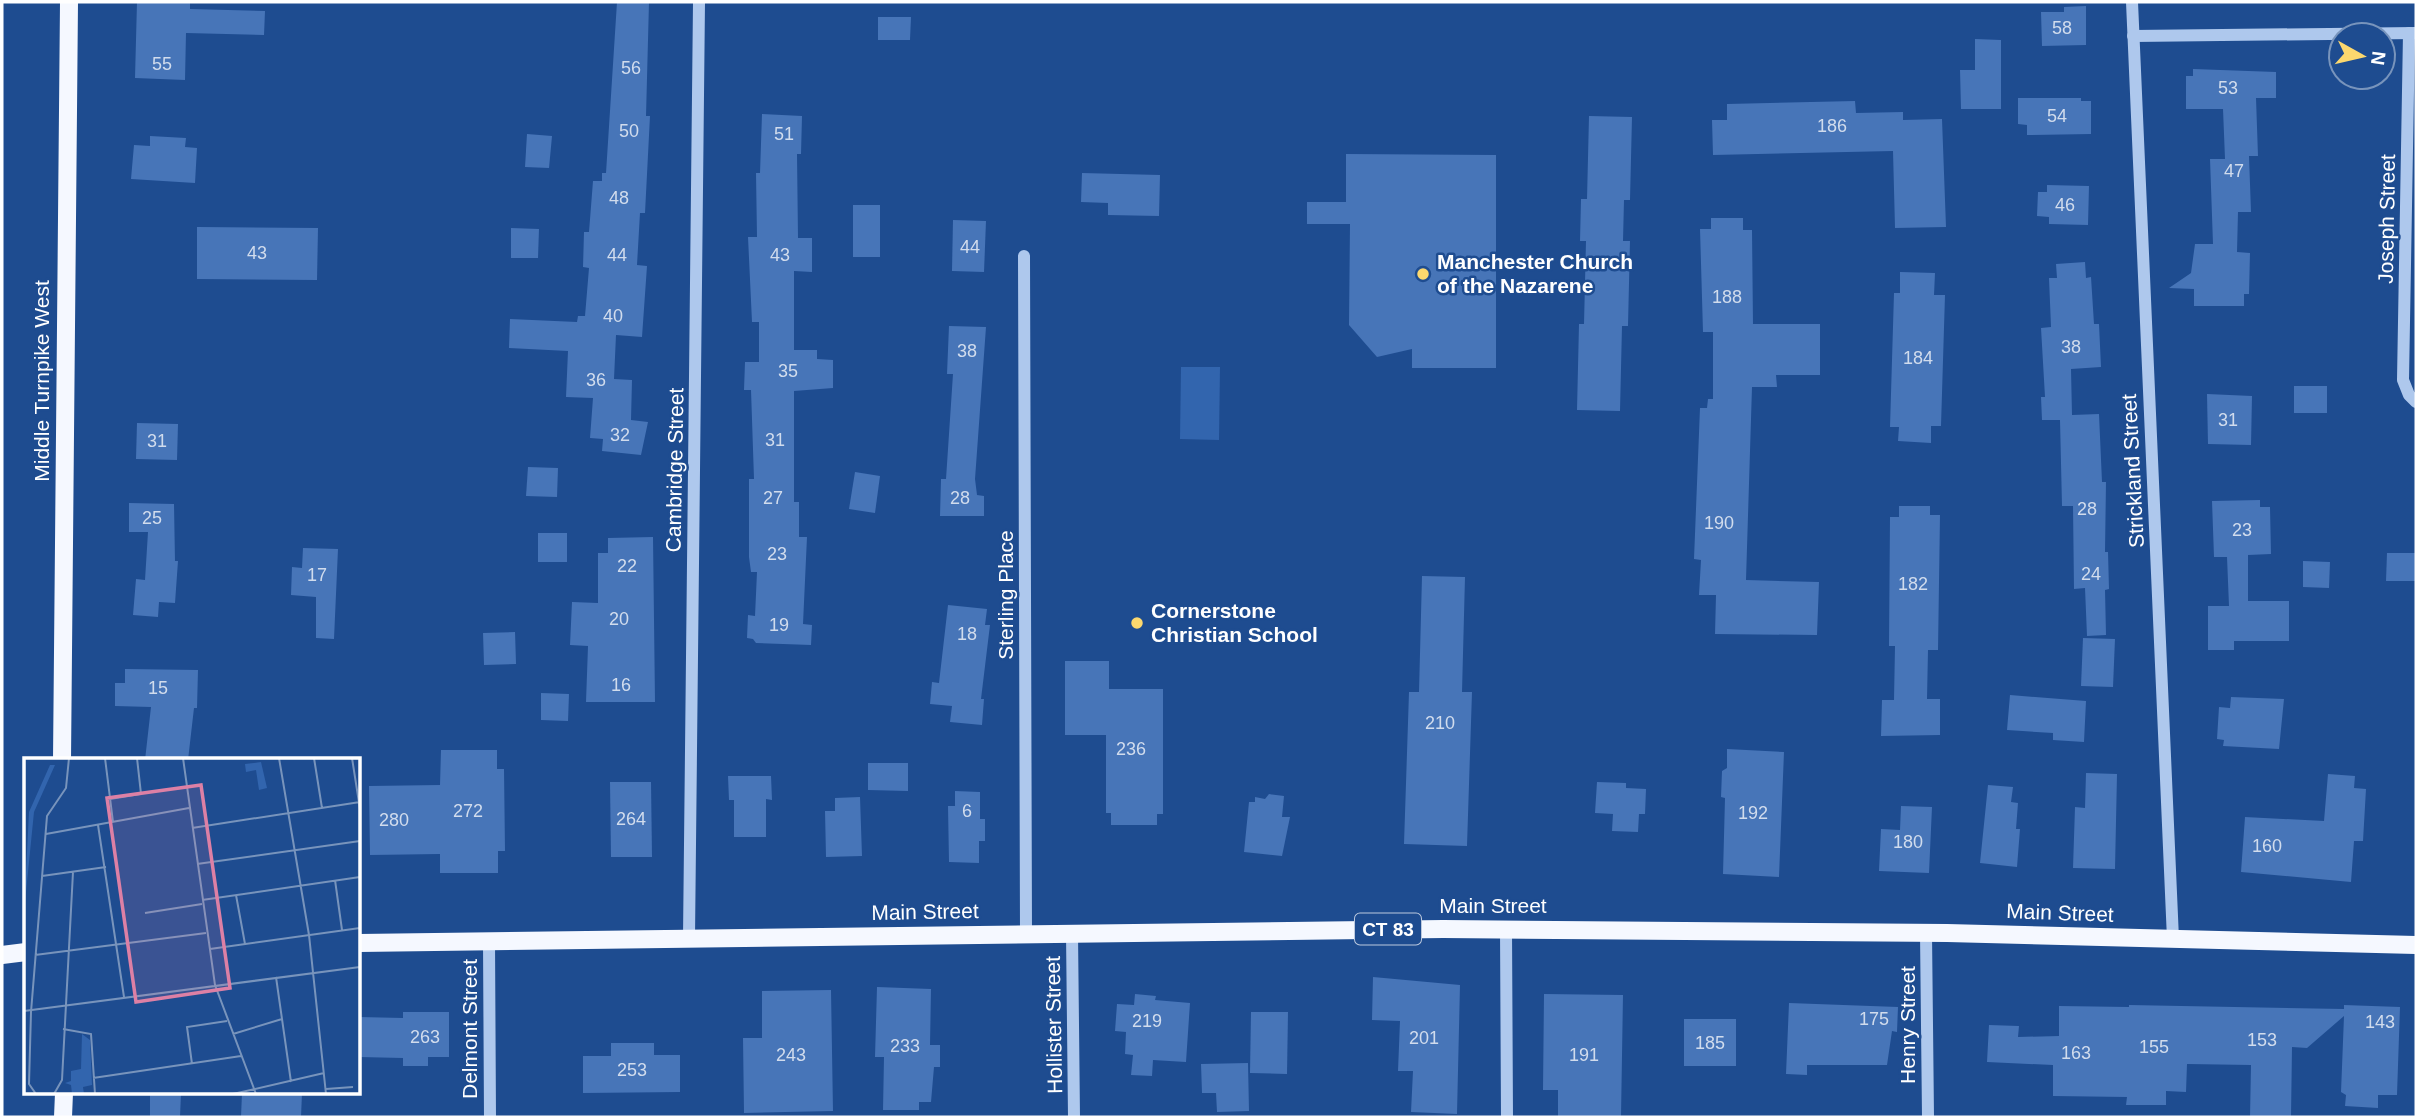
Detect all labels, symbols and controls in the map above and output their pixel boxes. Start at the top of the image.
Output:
house number: 58 [2052,18,2072,38]
north arrow [2327,21,2397,91]
text: N [2367,50,2390,67]
house number: 55 [152,54,172,74]
house number: 56 [621,58,641,78]
house number: 53 [2218,78,2238,98]
house number: 54 [2047,106,2067,126]
house number: 186 [1817,116,1847,136]
house number: 50 [619,121,639,141]
house number: 51 [774,124,794,144]
street label: Joseph Street [2374,154,2399,284]
house number: 47 [2224,161,2244,181]
house number: 48 [609,188,629,208]
house number: 46 [2055,195,2075,215]
house number: 44 [960,237,980,257]
house number: 43 [247,243,267,263]
house number: 44 [607,245,627,265]
house number: 43 [770,245,790,265]
place label: Manchester Church of the Nazarene [1437,250,1633,297]
marker: Manchester Church of the Nazarene [1415,266,1431,282]
street label: Middle Turnpike West [30,280,53,482]
house number: 188 [1712,287,1742,307]
house number: 40 [603,306,623,326]
house number: 38 [2061,337,2081,357]
house number: 38 [957,341,977,361]
house number: 184 [1903,348,1933,368]
house number: 35 [778,361,798,381]
house number: 36 [586,370,606,390]
street label: Cambridge Street [662,387,687,552]
street label: Strickland Street [2117,393,2148,549]
house number: 31 [2218,410,2238,430]
house number: 32 [610,425,630,445]
house number: 31 [765,430,785,450]
house number: 31 [147,431,167,451]
house number: 27 [763,488,783,508]
house number: 28 [950,488,970,508]
house number: 28 [2077,499,2097,519]
house number: 25 [142,508,162,528]
house number: 190 [1704,513,1734,533]
house number: 23 [2232,520,2252,540]
street label: Sterling Place [994,530,1017,660]
house number: 23 [767,544,787,564]
house number: 22 [617,556,637,576]
house number: 24 [2081,564,2101,584]
house number: 17 [307,565,327,585]
house number: 182 [1898,574,1928,594]
place label: Cornerstone Christian School [1151,599,1318,646]
house number: 20 [609,609,629,629]
house number: 19 [769,615,789,635]
marker: Cornerstone Christian School [1129,615,1145,631]
house number: 18 [957,624,977,644]
house number: 16 [611,675,631,695]
house number: 15 [148,678,168,698]
house number: 210 [1425,713,1455,733]
house number: 236 [1116,739,1146,759]
inset map [24,758,360,1094]
house number: 272 [453,801,483,821]
house number: 6 [962,801,972,821]
house number: 192 [1738,803,1768,823]
house number: 264 [616,809,646,829]
house number: 280 [379,810,409,830]
house number: 180 [1893,832,1923,852]
house number: 160 [2252,836,2282,856]
street label: Main Street [1439,894,1547,917]
street label: Main Street [871,899,979,924]
street label: Main Street [2006,899,2114,926]
road number: CT 83 [1355,914,1421,945]
street label: Hollister Street [1041,956,1066,1094]
street label: Delmont Street [458,959,481,1099]
street label: Henry Street [1896,966,1919,1084]
house number: 175 [1859,1009,1889,1029]
house number: 219 [1132,1011,1162,1031]
house number: 143 [2365,1012,2395,1032]
house number: 263 [410,1027,440,1047]
house number: 201 [1409,1028,1439,1048]
house number: 153 [2247,1030,2277,1050]
house number: 185 [1695,1033,1725,1053]
house number: 233 [890,1036,920,1056]
house number: 155 [2139,1037,2169,1057]
house number: 163 [2061,1043,2091,1063]
house number: 243 [776,1045,806,1065]
house number: 191 [1569,1045,1599,1065]
house number: 253 [617,1060,647,1080]

